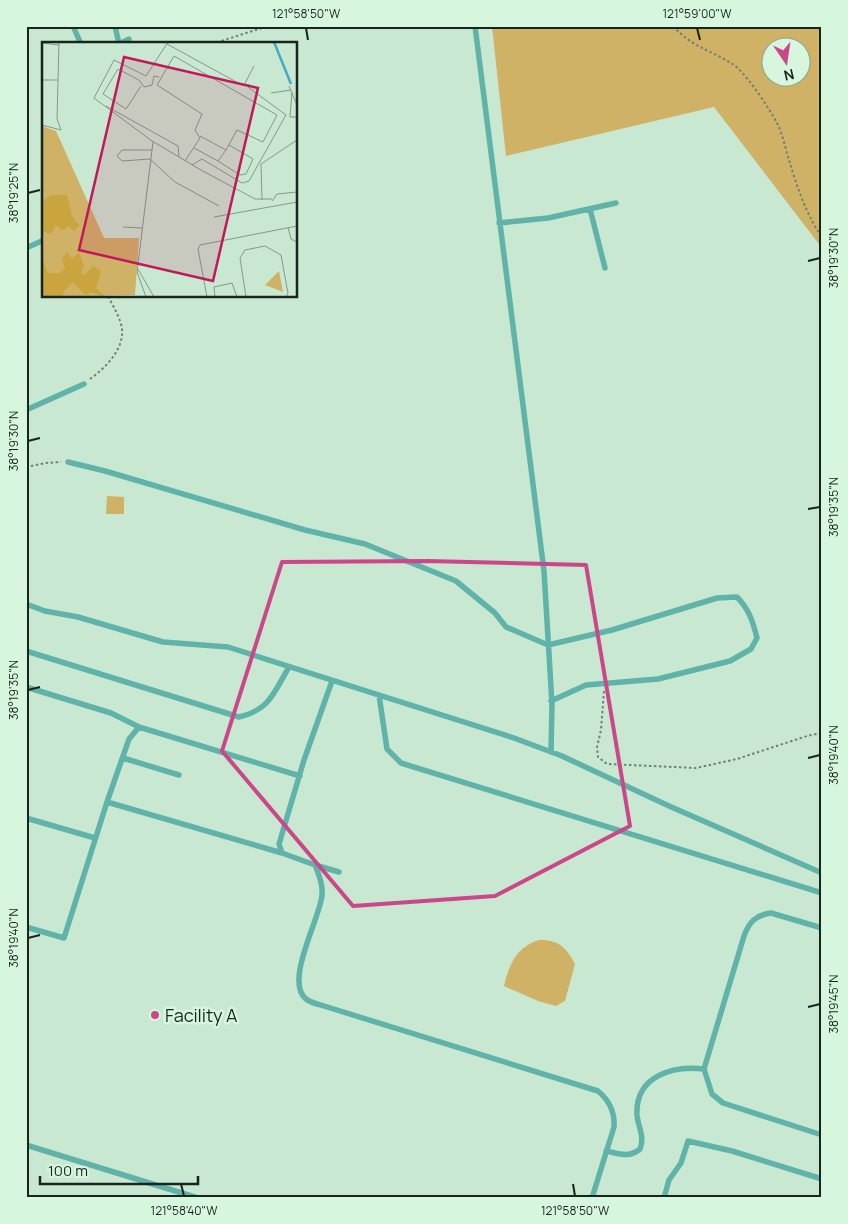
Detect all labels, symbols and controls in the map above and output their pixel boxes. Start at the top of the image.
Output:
text: 121°58'50"W [272,5,341,22]
text: 121°59'00"W [662,5,732,22]
north arrow [760,38,810,88]
inset map [42,42,298,298]
text: N [782,65,796,86]
text: 38°19'25"N [5,163,22,223]
text: 38°19'30"N [825,228,842,288]
text: 38°19'30"N [5,411,22,471]
text: 38°19'35"N [825,477,842,537]
text: 38°19'35"N [5,660,22,720]
text: 38°19'40"N [825,725,842,785]
text: 38°19'40"N [5,908,22,968]
text: 38°19'45"N [825,974,842,1034]
place label: Facility A [165,1003,238,1027]
marker: Facility A [149,1009,161,1021]
scale bar [40,1154,198,1186]
text: 100 m [48,1160,88,1181]
text: 121°58'40"W [151,1202,218,1219]
text: 121°58'50"W [541,1202,610,1219]

